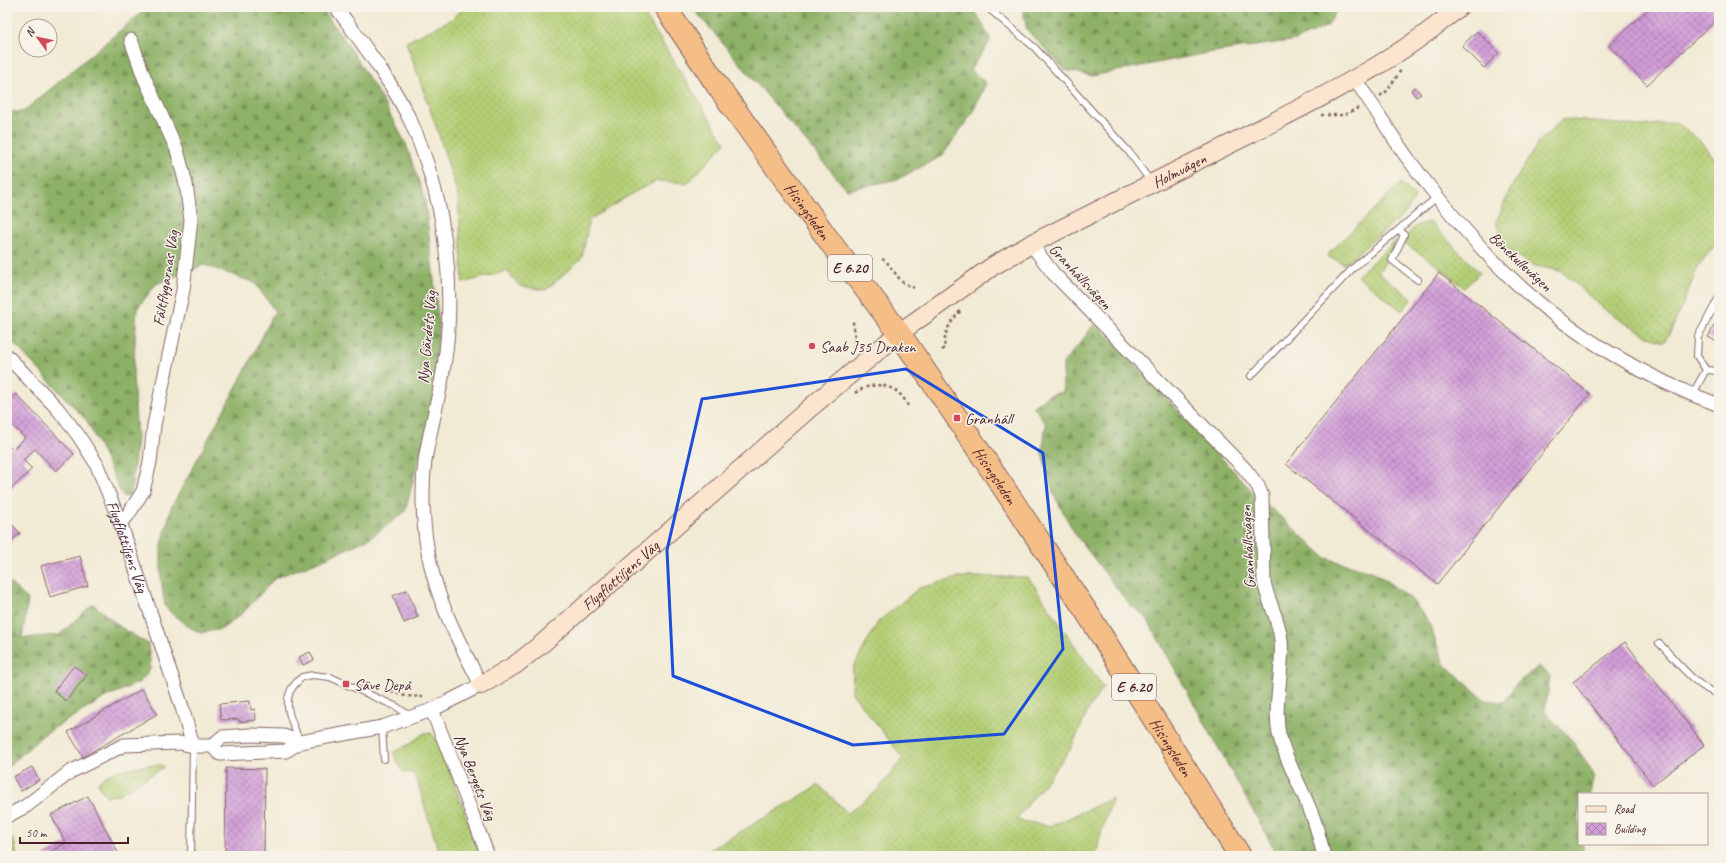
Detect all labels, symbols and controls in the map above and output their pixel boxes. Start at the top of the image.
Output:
north arrow [18,18,58,58]
text: N [22,24,39,39]
street label: Holmvägen [1149,149,1210,193]
street label: Hisingsleden [780,179,835,245]
street label: Fältflygarnas Väg [149,227,184,328]
street label: Bönekullevägen [1485,227,1557,297]
street label: Granhällsvägen [1045,239,1116,314]
road number: E 6.20 [828,255,872,281]
street label: Nya Gärdets Väg [413,288,441,384]
place label: Saab J35 Draken [820,337,916,357]
marker: Saab J35 Draken [807,341,817,351]
place label: Granhäll [965,409,1016,429]
marker: Granhäll [952,413,962,423]
street label: Hisingsleden [968,443,1021,509]
street label: Flygflottiljens Väg [101,498,152,597]
street label: Granhällsvägen [1236,504,1260,589]
street label: Flygflottiljens Väg [578,535,665,615]
road number: E 6.20 [1112,674,1156,700]
place label: Säve Depå [354,675,412,695]
marker: Säve Depå [341,679,351,689]
street label: Hisingsleden [1145,714,1197,781]
street label: Nya Bergets Väg [449,731,501,825]
legend [1578,793,1708,845]
text: Road [1614,801,1636,817]
scale bar [20,819,128,845]
text: Building [1614,821,1646,837]
text: 50 m [26,825,48,841]

